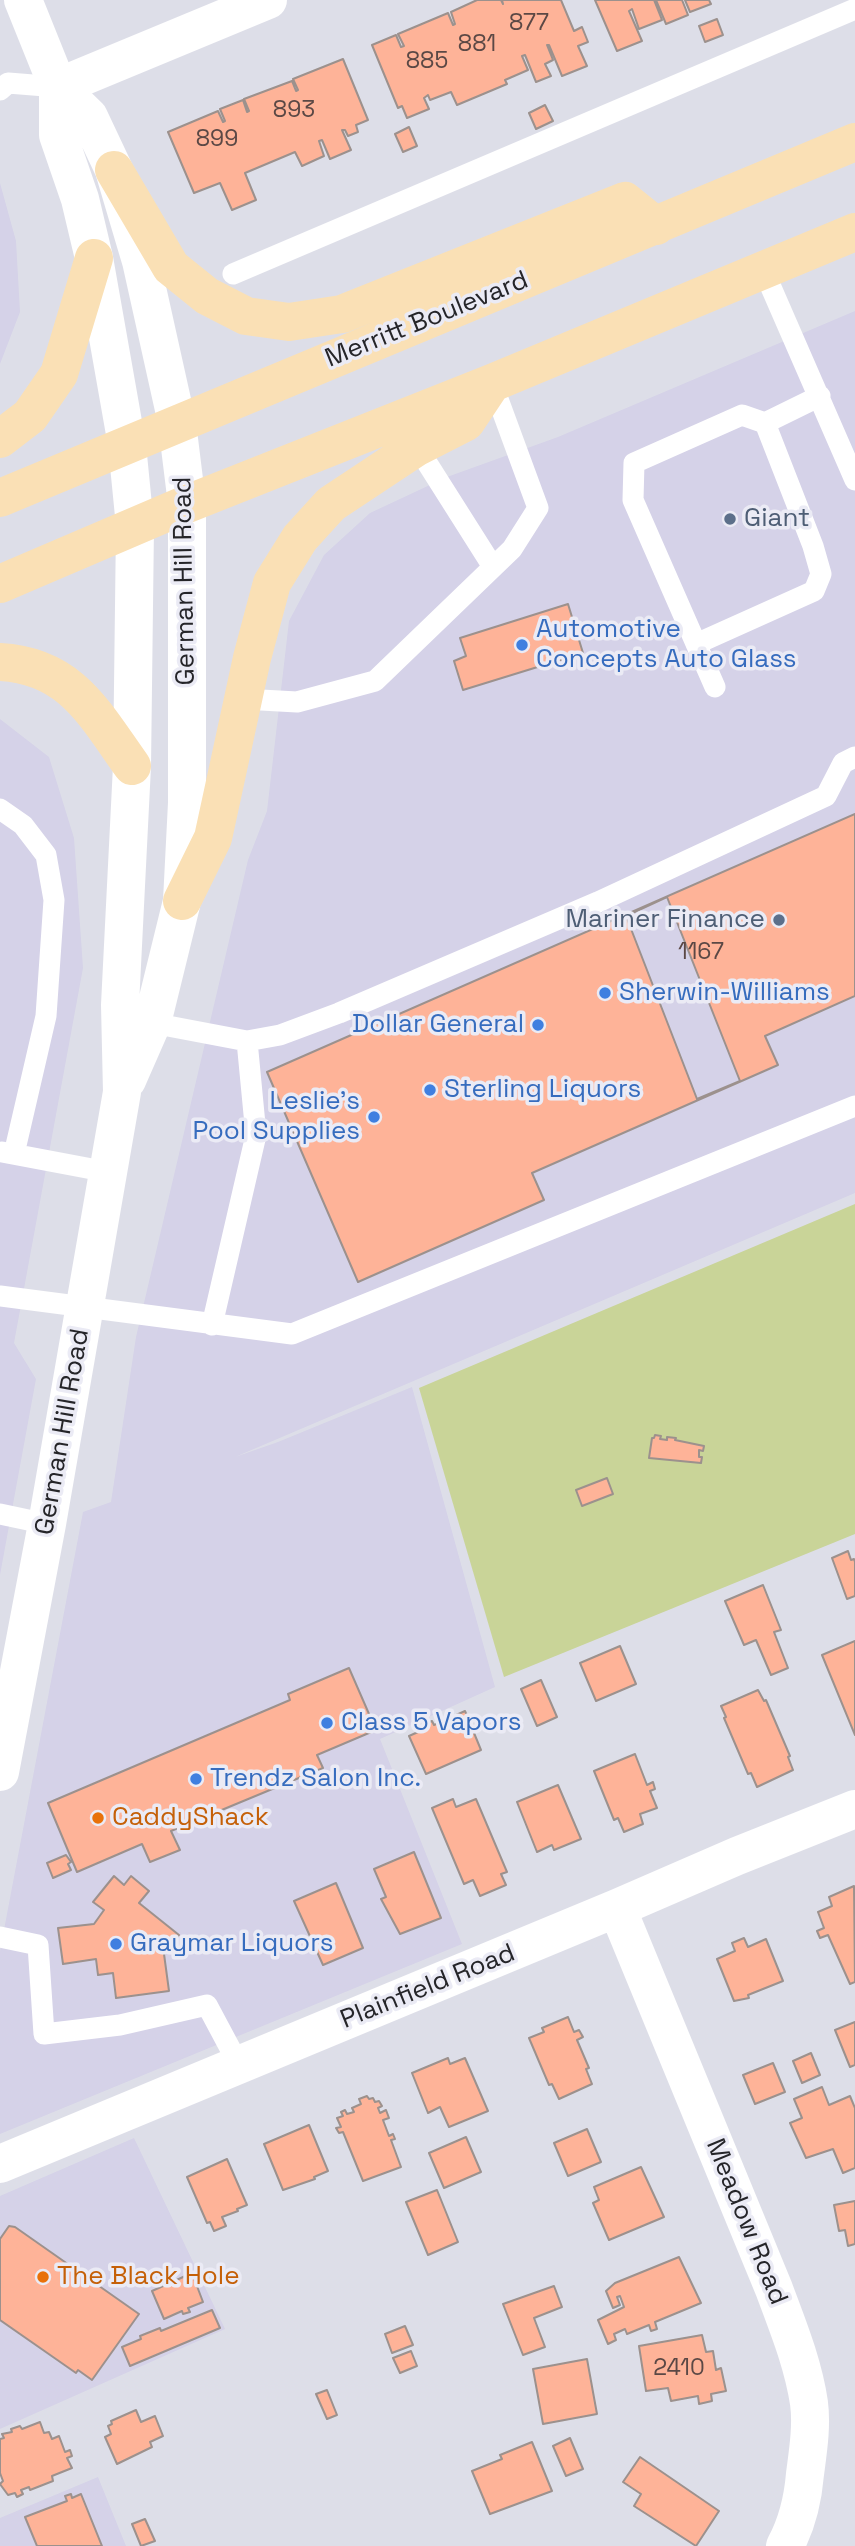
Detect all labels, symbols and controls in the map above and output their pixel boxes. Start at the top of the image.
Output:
house number: 877 [509,10,549,38]
house number: 881 [458,31,496,59]
house number: 885 [406,48,448,76]
house number: 893 [273,97,315,125]
house number: 899 [196,126,238,154]
street label: Merritt Boulevard [321,265,533,375]
street label: German Hill Road [168,476,202,686]
place label: Giant [744,503,810,535]
marker: Giant [722,511,738,527]
place label: Automotive Concepts Auto Glass [536,614,797,676]
marker: Automotive Concepts Auto Glass [514,637,530,653]
place label: Mariner Finance [565,904,765,936]
marker: Mariner Finance [771,912,787,928]
house number: 1167 [678,939,724,967]
place label: Sherwin-Williams [619,977,830,1009]
marker: Sherwin-Williams [597,985,613,1001]
place label: Dollar General [352,1009,524,1041]
marker: Dollar General [530,1017,546,1033]
place label: Sterling Liquors [444,1074,641,1106]
marker: Sterling Liquors [422,1082,438,1098]
place label: Leslie's Pool Supplies [192,1086,360,1148]
marker: Leslie's Pool Supplies [366,1109,382,1125]
street label: German Hill Road [29,1326,97,1538]
place label: Class 5 Vapors [341,1707,521,1739]
marker: Class 5 Vapors [319,1715,335,1731]
place label: Trendz Salon Inc. [210,1763,421,1795]
marker: Trendz Salon Inc. [188,1771,204,1787]
place label: CaddyShack [112,1802,269,1834]
marker: CaddyShack [90,1810,106,1826]
place label: Graymar Liquors [130,1928,333,1960]
marker: Graymar Liquors [108,1936,124,1952]
street label: Plainfield Road [336,1938,520,2036]
street label: Meadow Road [699,2134,793,2310]
place label: The Black Hole [57,2261,240,2293]
marker: The Black Hole [35,2269,51,2285]
house number: 2410 [653,2355,705,2383]

